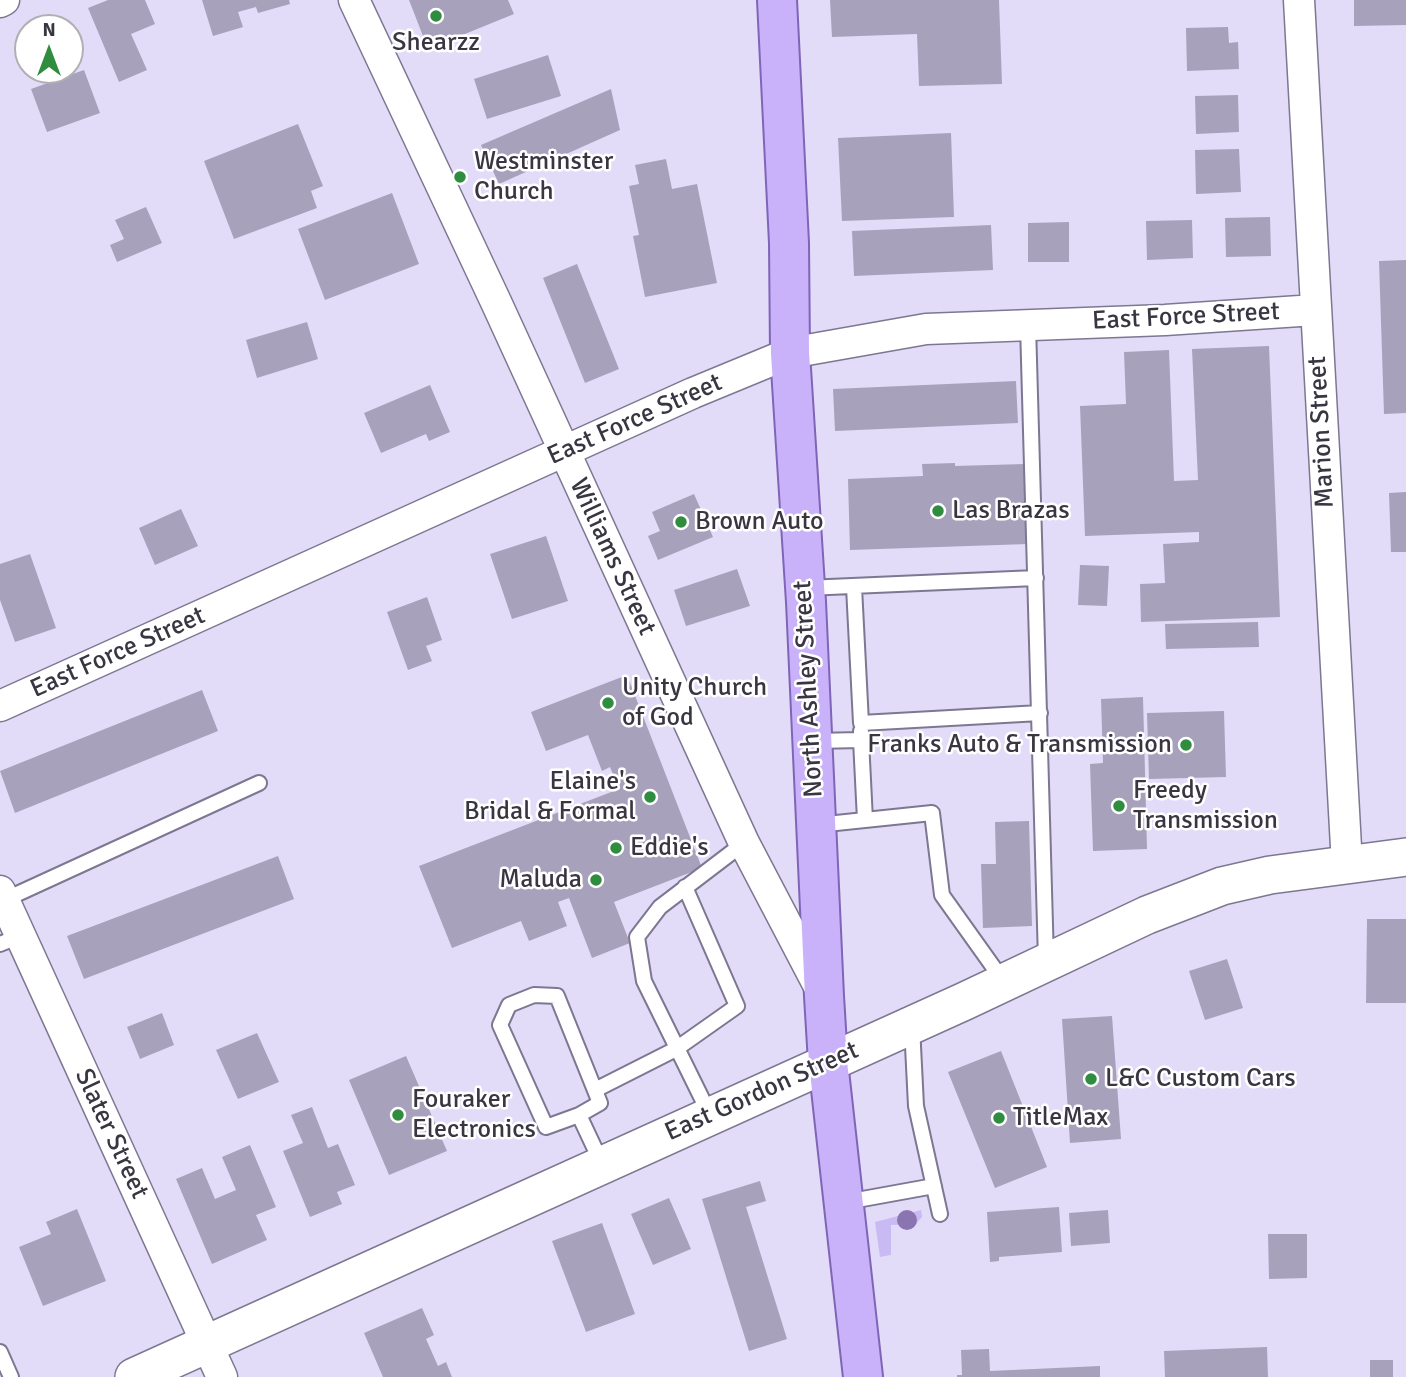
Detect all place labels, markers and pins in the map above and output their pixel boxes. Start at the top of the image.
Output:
marker: Shearzz [428,8,444,24]
place label: Shearzz [392,27,480,59]
place label: Westminster Church [474,146,613,208]
marker: Westminster Church [452,169,468,185]
place label: Las Brazas [952,495,1070,527]
marker: Las Brazas [930,503,946,519]
place label: Brown Auto [695,506,824,538]
marker: Brown Auto [673,514,689,530]
place label: Unity Church of God [622,672,767,734]
marker: Unity Church of God [600,695,616,711]
place label: Franks Auto & Transmission [867,729,1172,761]
marker: Franks Auto & Transmission [1178,737,1194,753]
place label: Elaine's Bridal & Formal [464,766,636,828]
place label: Freedy Transmission [1133,775,1278,836]
marker: Elaine's Bridal & Formal [642,789,658,805]
marker: Freedy Transmission [1111,798,1127,814]
place label: Eddie's [630,832,709,864]
marker: Eddie's [608,840,624,856]
place label: Maluda [499,864,582,896]
marker: Maluda [588,872,604,888]
place label: L&C Custom Cars [1105,1063,1296,1095]
marker: L&C Custom Cars [1083,1071,1099,1087]
place label: Fouraker Electronics [412,1084,536,1146]
place label: TitleMax [1013,1102,1108,1134]
marker: Fouraker Electronics [390,1107,406,1123]
marker: TitleMax [991,1110,1007,1126]

